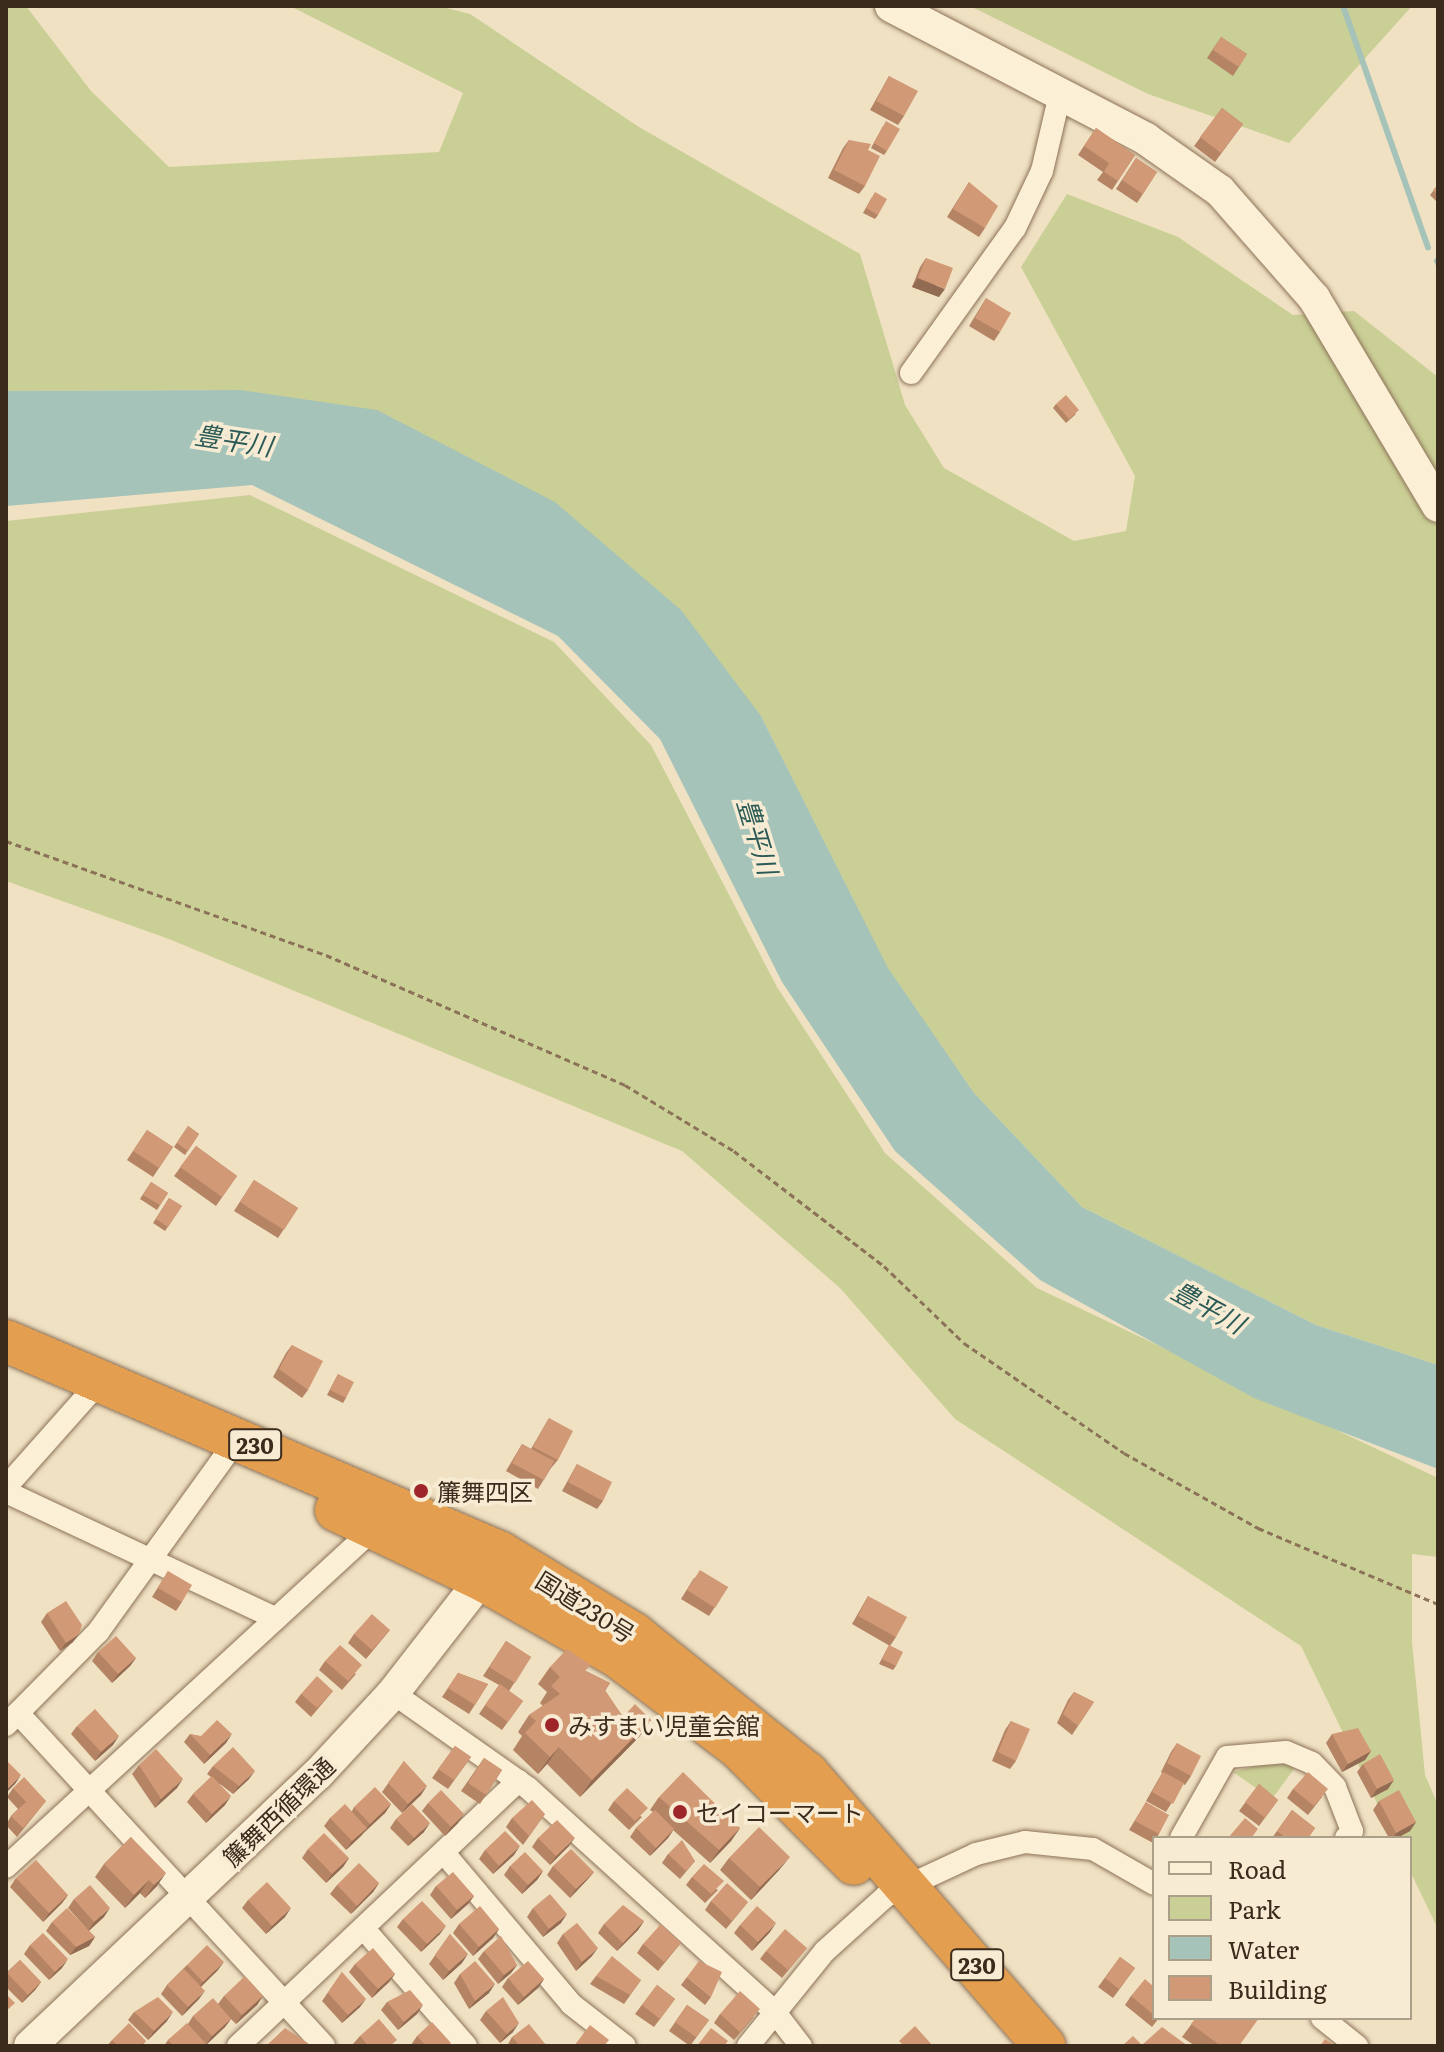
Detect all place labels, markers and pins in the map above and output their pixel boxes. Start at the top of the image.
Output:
place label: 簾舞四区 [437,1477,533,1505]
marker: 簾舞四区 [412,1482,430,1500]
place label: みすまい児童会館 [568,1711,760,1739]
marker: みすまい児童会館 [543,1716,561,1734]
place label: セイコーマート [696,1798,864,1826]
marker: セイコーマート [671,1803,689,1821]

